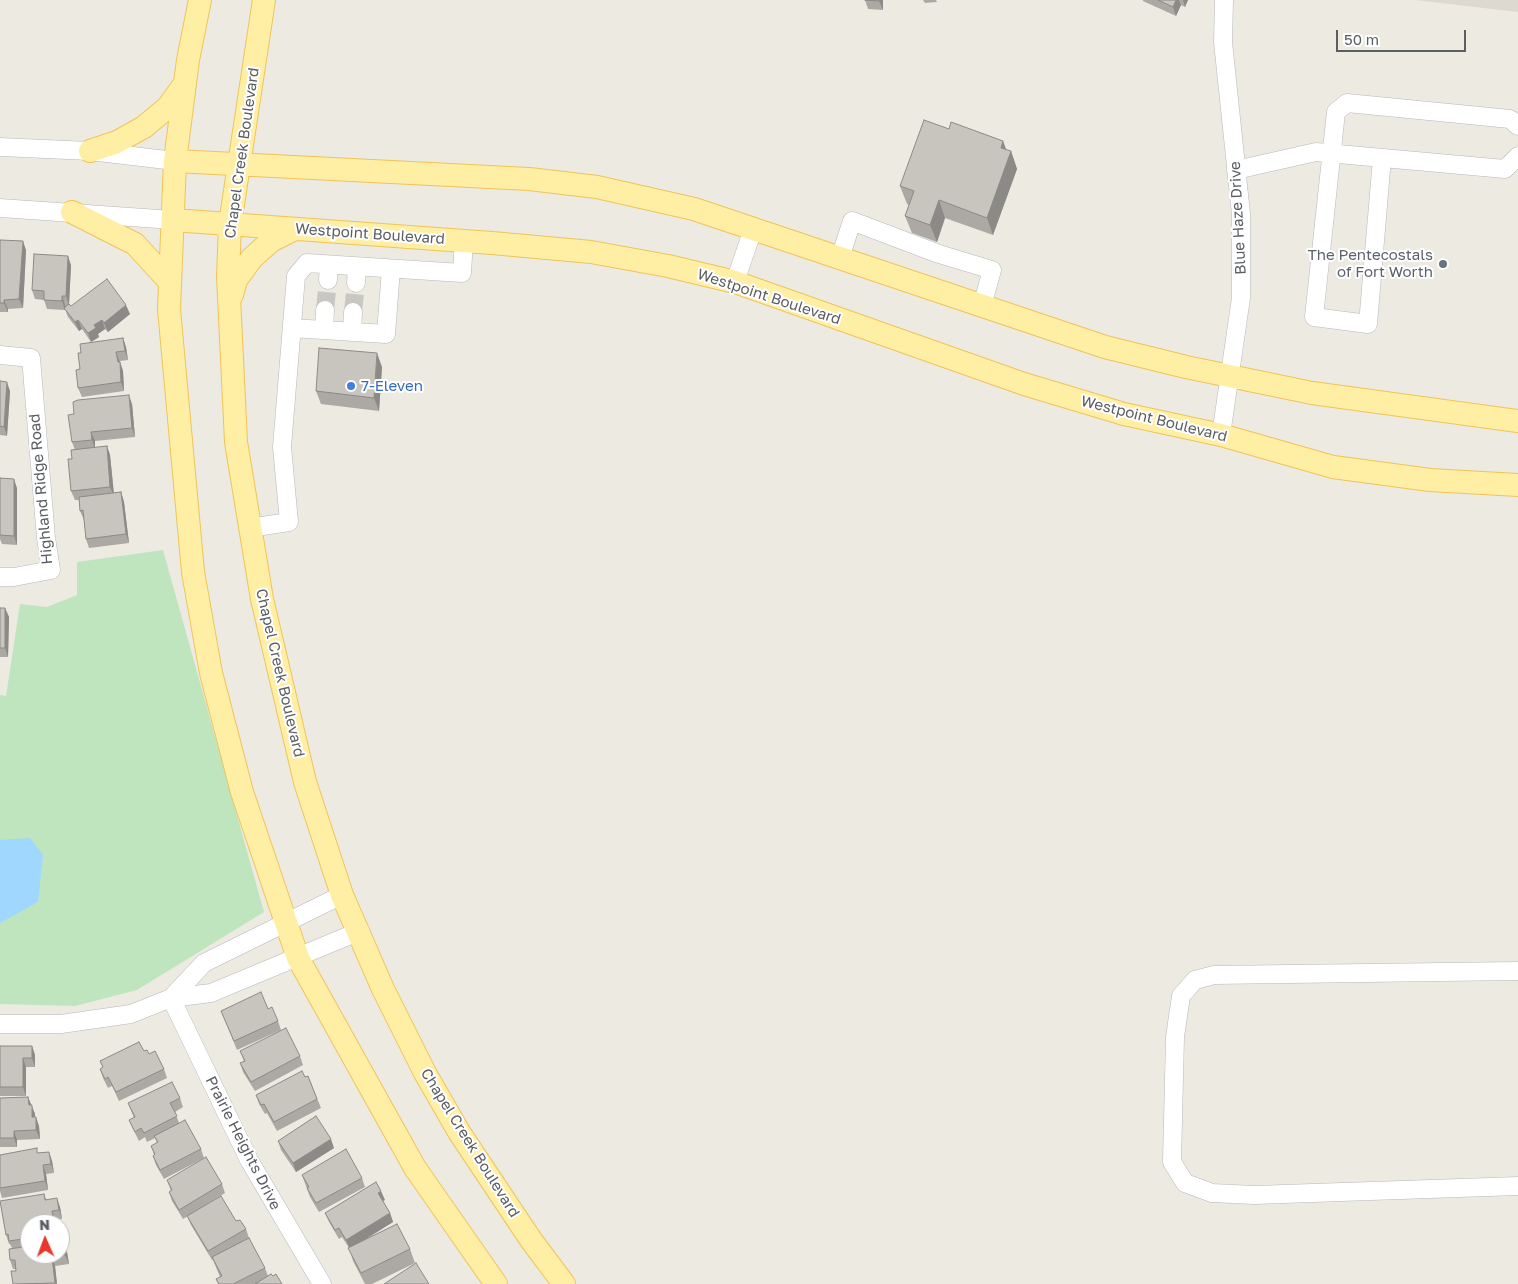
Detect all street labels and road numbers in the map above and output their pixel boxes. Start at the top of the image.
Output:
street label: Chapel Creek Boulevard [221,66,263,240]
street label: Blue Haze Drive [1226,161,1250,275]
street label: Westpoint Boulevard [295,220,445,248]
street label: Westpoint Boulevard [695,265,843,329]
street label: Westpoint Boulevard [1079,392,1229,446]
street label: Highland Ridge Road [25,413,57,565]
street label: Chapel Creek Boulevard [252,587,308,759]
street label: Chapel Creek Boulevard [417,1065,523,1221]
street label: Prairie Heights Drive [201,1073,285,1213]

